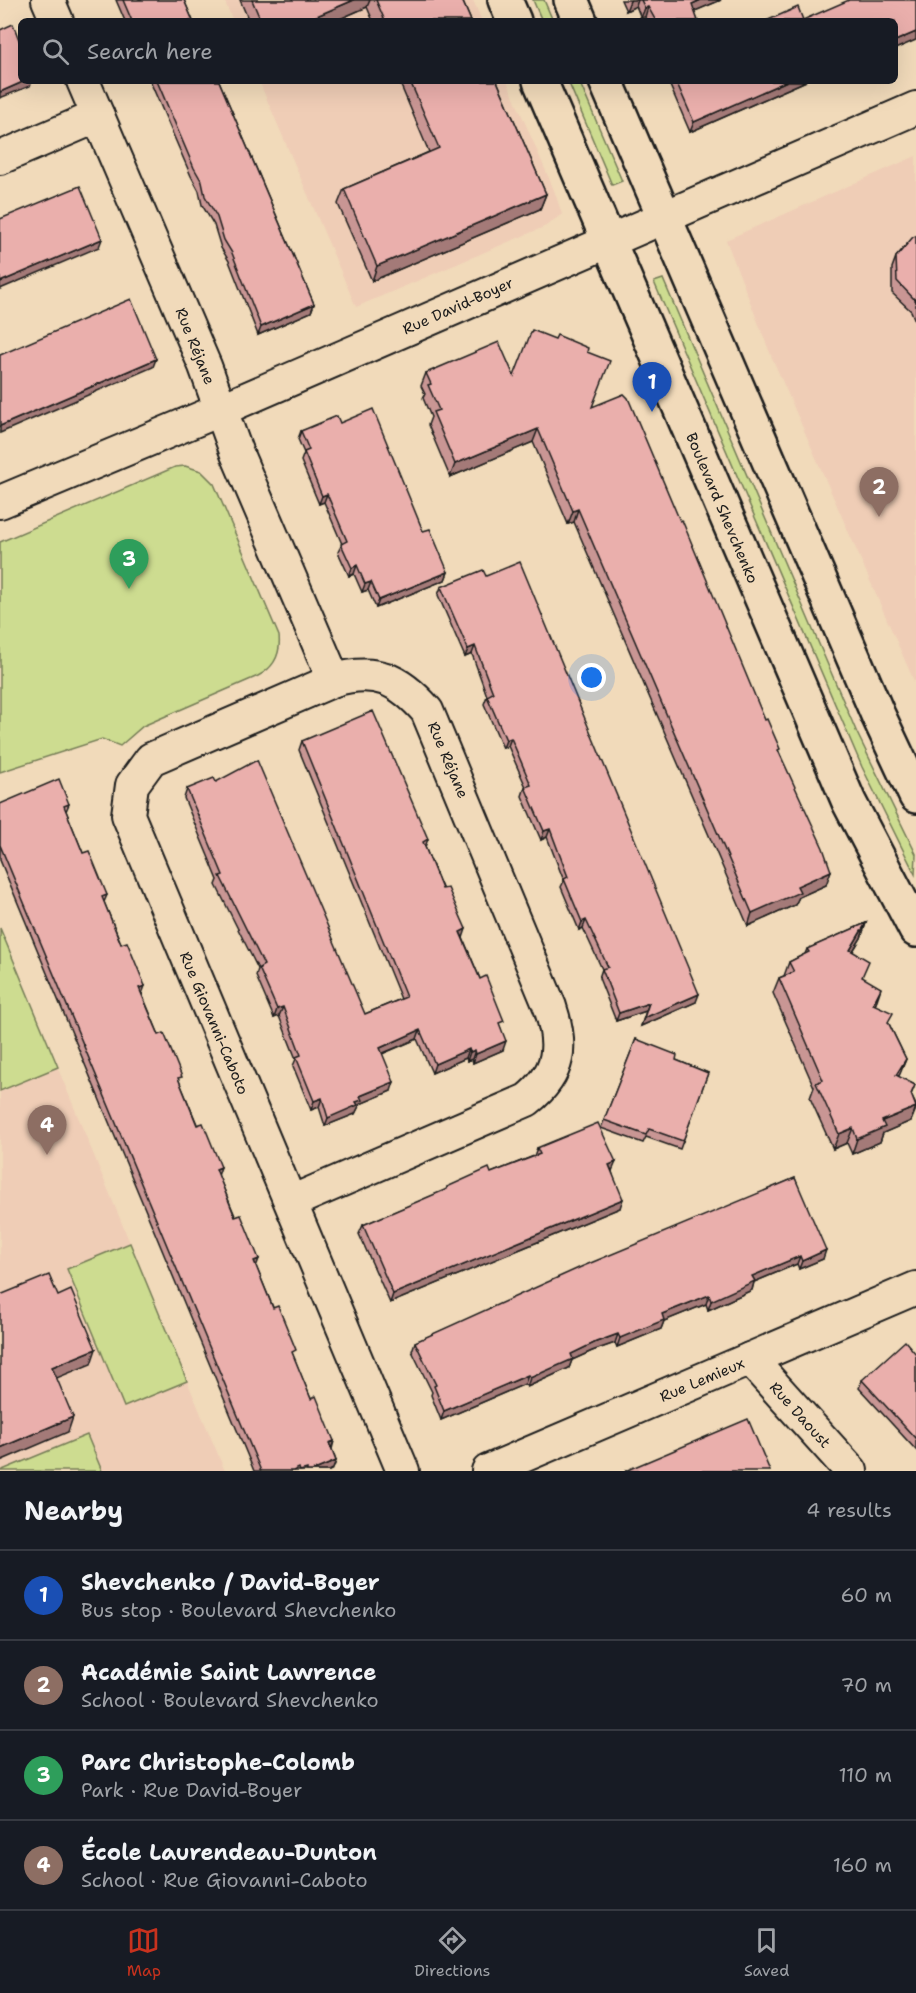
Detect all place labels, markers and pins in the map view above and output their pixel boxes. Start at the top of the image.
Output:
pin: 1 [632,362,672,412]
pin: 2 [860,468,898,517]
pin: 3 [110,540,148,589]
pin: 4 [28,1106,66,1155]

